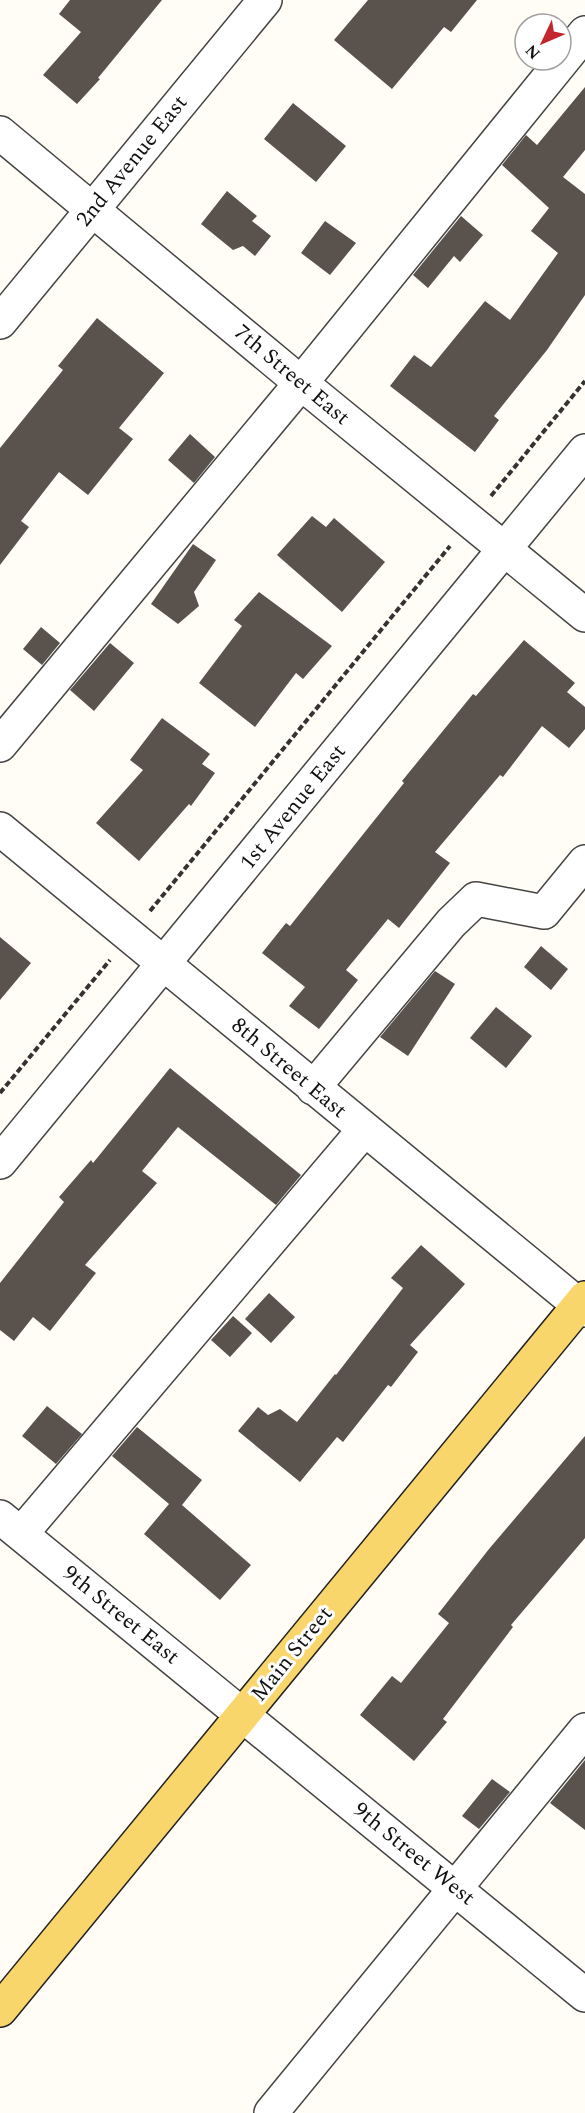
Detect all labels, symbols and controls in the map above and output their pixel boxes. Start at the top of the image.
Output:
north arrow [513,12,573,72]
text: N [520,39,546,65]
street label: 2nd Avenue East [68,88,196,234]
street label: 7th Street East [227,317,357,434]
street label: 1st Avenue East [232,737,354,877]
street label: 8th Street East [224,1010,354,1127]
street label: 9th Street East [55,1557,187,1673]
street label: Main Street [243,1599,341,1709]
street label: 9th Street West [346,1794,483,1914]

